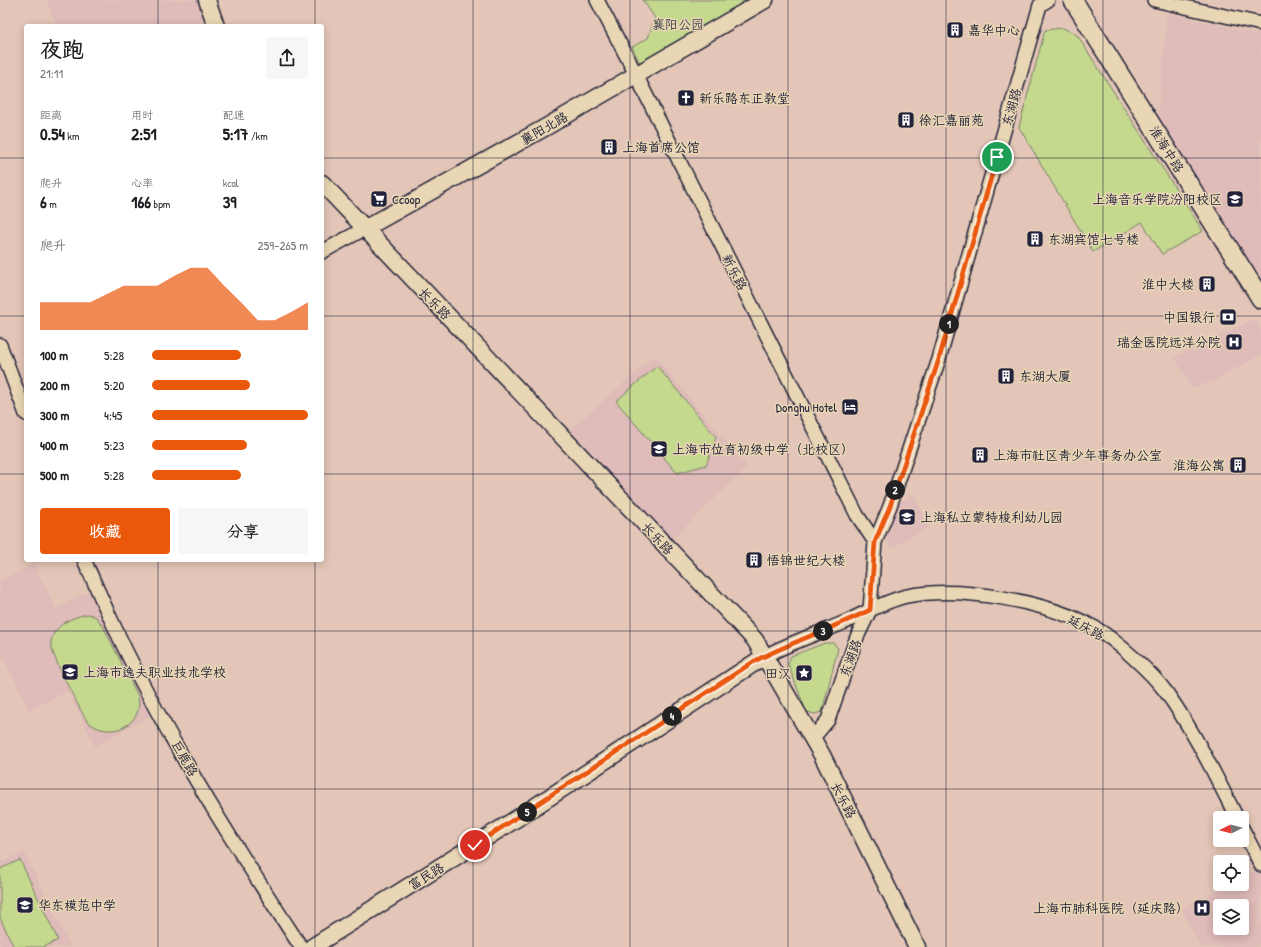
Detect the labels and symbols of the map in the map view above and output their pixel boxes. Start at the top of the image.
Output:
park label: 襄阳公园 [652,15,704,33]
building icon: 嘉华中心 [945,20,965,40]
place label: 嘉华中心 [968,21,1020,39]
street label: 东湖路 [997,86,1025,128]
church icon: 新乐路东正教堂 [676,88,696,108]
place label: 新乐路东正教堂 [699,89,790,107]
street label: 襄阳北路 [517,107,571,149]
building icon: 徐汇嘉丽苑 [896,110,916,130]
place label: 徐汇嘉丽苑 [919,111,984,129]
street label: 淮海中路 [1146,122,1188,176]
building icon: 上海首席公馆 [599,137,619,157]
place label: 上海首席公馆 [622,138,700,156]
pin [980,140,1014,174]
supermarket icon: Ccoop [369,189,389,209]
school or university icon: 上海音乐学院汾阳校区 [1225,189,1245,209]
place label: Ccoop [392,190,421,208]
place label: 上海音乐学院汾阳校区 [1092,190,1222,208]
building icon: 东湖宾馆七号楼 [1025,229,1045,249]
place label: 东湖宾馆七号楼 [1048,230,1139,248]
street label: 新乐路 [718,251,752,293]
building icon: 淮中大楼 [1197,274,1217,294]
place label: 淮中大楼 [1142,275,1194,293]
street label: 长乐路 [415,283,455,323]
bank icon: 中国银行 [1218,307,1238,327]
place label: 中国银行 [1163,308,1215,326]
pin: 1 [939,314,959,334]
hospital icon: 瑞金医院远洋分院 [1224,332,1244,352]
place label: 瑞金医院远洋分院 [1117,333,1221,351]
building icon: 东湖大厦 [996,366,1016,386]
place label: 东湖大厦 [1019,367,1071,385]
hotel icon: Donghu Hotel [840,397,860,417]
place label: Donghu Hotel [776,398,838,416]
school or university icon: 上海市位育初级中学（北校区） [649,439,669,459]
place label: 上海市位育初级中学（北校区） [672,440,854,458]
building icon: 上海市社区青少年事务办公室 [970,445,990,465]
place label: 上海市社区青少年事务办公室 [993,446,1162,464]
building icon: 淮海公寓 [1228,455,1248,475]
place label: 淮海公寓 [1173,456,1225,474]
pin: 2 [885,480,905,500]
school or university icon: 上海私立蒙特梭利幼儿园 [897,507,917,527]
place label: 上海私立蒙特梭利幼儿园 [920,508,1063,526]
street label: 长乐路 [638,518,678,558]
building icon: 悟锦世纪大楼 [744,550,764,570]
place label: 悟锦世纪大楼 [767,551,845,569]
street label: 延庆路 [1065,610,1107,644]
pin: 3 [813,621,833,641]
street label: 东湖路 [835,637,865,679]
school or university icon: 上海市逸夫职业技术学校 [60,662,80,682]
place label: 上海市逸夫职业技术学校 [83,663,226,681]
place icon: 田汉 [794,663,814,683]
place label: 田汉 [765,664,791,682]
pin: 4 [662,706,682,726]
street label: 巨鹿路 [167,737,203,779]
street label: 长乐路 [827,779,861,821]
pin: 5 [517,802,537,822]
north arrow [1213,811,1249,847]
pin [458,828,492,862]
street label: 富民路 [405,858,447,894]
school or university icon: 华东模范中学 [15,895,35,915]
place label: 华东模范中学 [38,896,116,914]
hospital icon: 上海市肺科医院（延庆路） [1192,898,1212,918]
place label: 上海市肺科医院（延庆路） [1033,899,1189,917]

